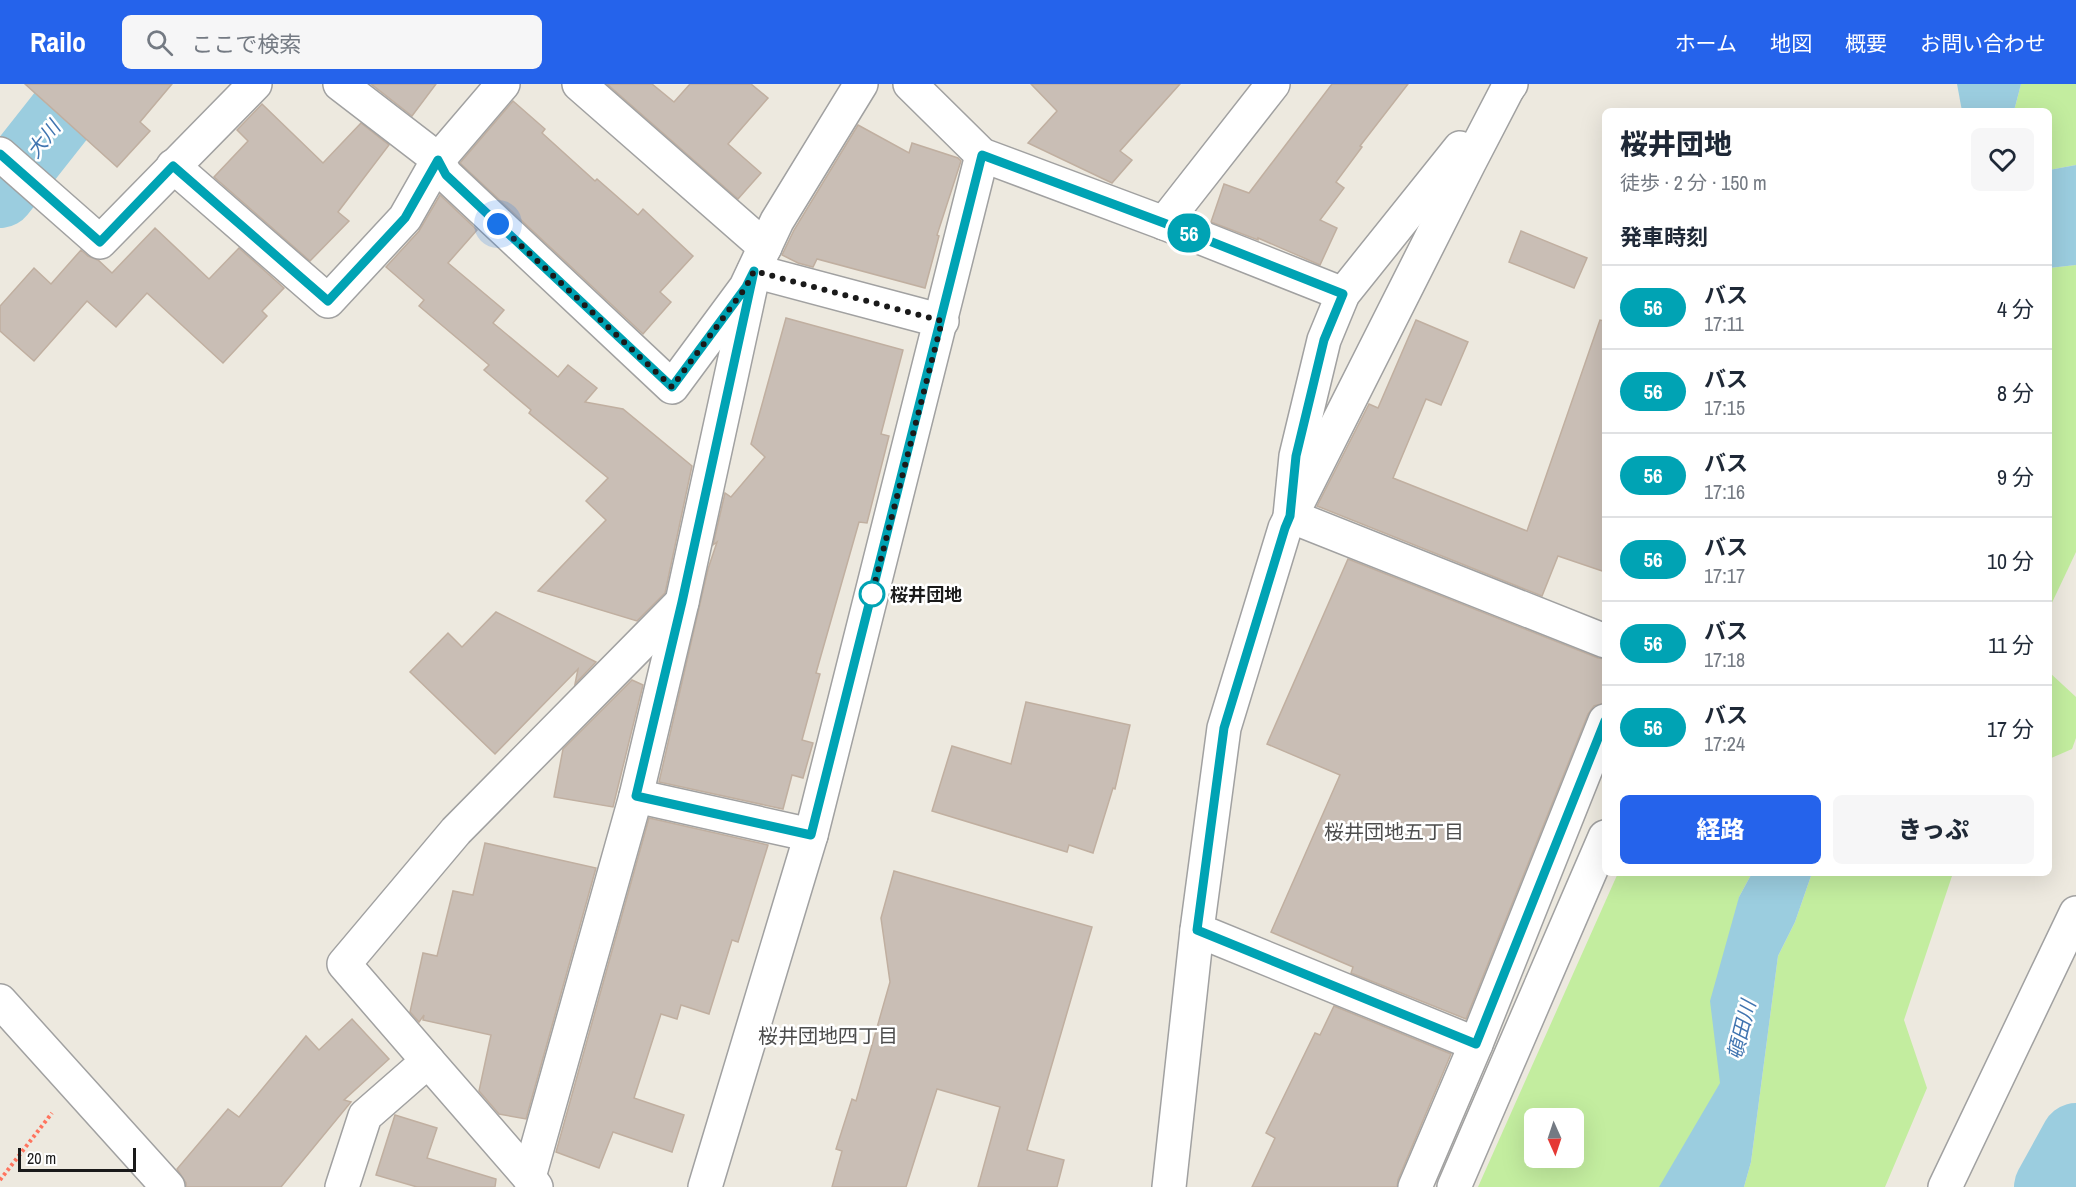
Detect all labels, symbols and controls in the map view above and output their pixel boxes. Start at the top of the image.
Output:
search box [122,15,542,69]
text: Railo [30,23,86,61]
icon: search [143,26,176,59]
text: ここで検索 [191,29,301,59]
text: ホーム [1675,29,1737,58]
text: 地図 [1770,29,1812,58]
text: 概要 [1845,29,1887,58]
text: お問い合わせ [1920,29,2046,58]
water label: 大川 [20,113,67,163]
text: 桜井団地 [1620,125,1732,163]
button: heart [1971,128,2034,191]
text: 徒歩 · 2 分 · 150 m [1620,169,1767,196]
your location [483,209,513,239]
line badge: 56 [1162,214,1216,252]
text: 56 [1179,219,1199,248]
text: 発車時刻 [1620,222,1708,252]
text: バス [1704,280,1748,310]
text: 56 [1643,293,1663,322]
text: 4 分 [1997,294,2034,324]
text: 17:11 [1704,310,1744,337]
text: バス [1704,364,1748,394]
text: 56 [1643,377,1663,406]
text: 8 分 [1997,378,2034,408]
text: 17:15 [1704,394,1745,421]
text: バス [1704,448,1748,478]
text: 56 [1643,461,1663,490]
text: 9 分 [1997,462,2034,492]
text: 17:16 [1704,478,1745,505]
text: バス [1704,532,1748,562]
text: 56 [1643,545,1663,574]
text: 10 分 [1987,546,2034,576]
text: 17:17 [1704,562,1745,589]
marker: 桜井団地 [859,581,885,607]
place label: 桜井団地 [890,582,962,607]
text: バス [1704,616,1748,646]
text: 56 [1643,629,1663,658]
text: 11 分 [1988,630,2034,660]
text: 17:18 [1704,646,1745,673]
text: バス [1704,700,1748,730]
text: 56 [1643,713,1663,742]
text: 17 分 [1987,714,2034,744]
text: 17:24 [1704,730,1745,757]
button: 経路 [1620,795,1821,864]
button: きっぷ [1833,795,2034,864]
district label: 桜井団地五丁目 [1324,818,1464,845]
water label: 頓田川 [1721,996,1762,1062]
district label: 桜井団地四丁目 [758,1022,898,1049]
north arrow [1524,1108,1584,1168]
map controls [1524,1108,1584,1168]
scale bar [18,1145,136,1172]
text: 20 m [27,1147,56,1169]

